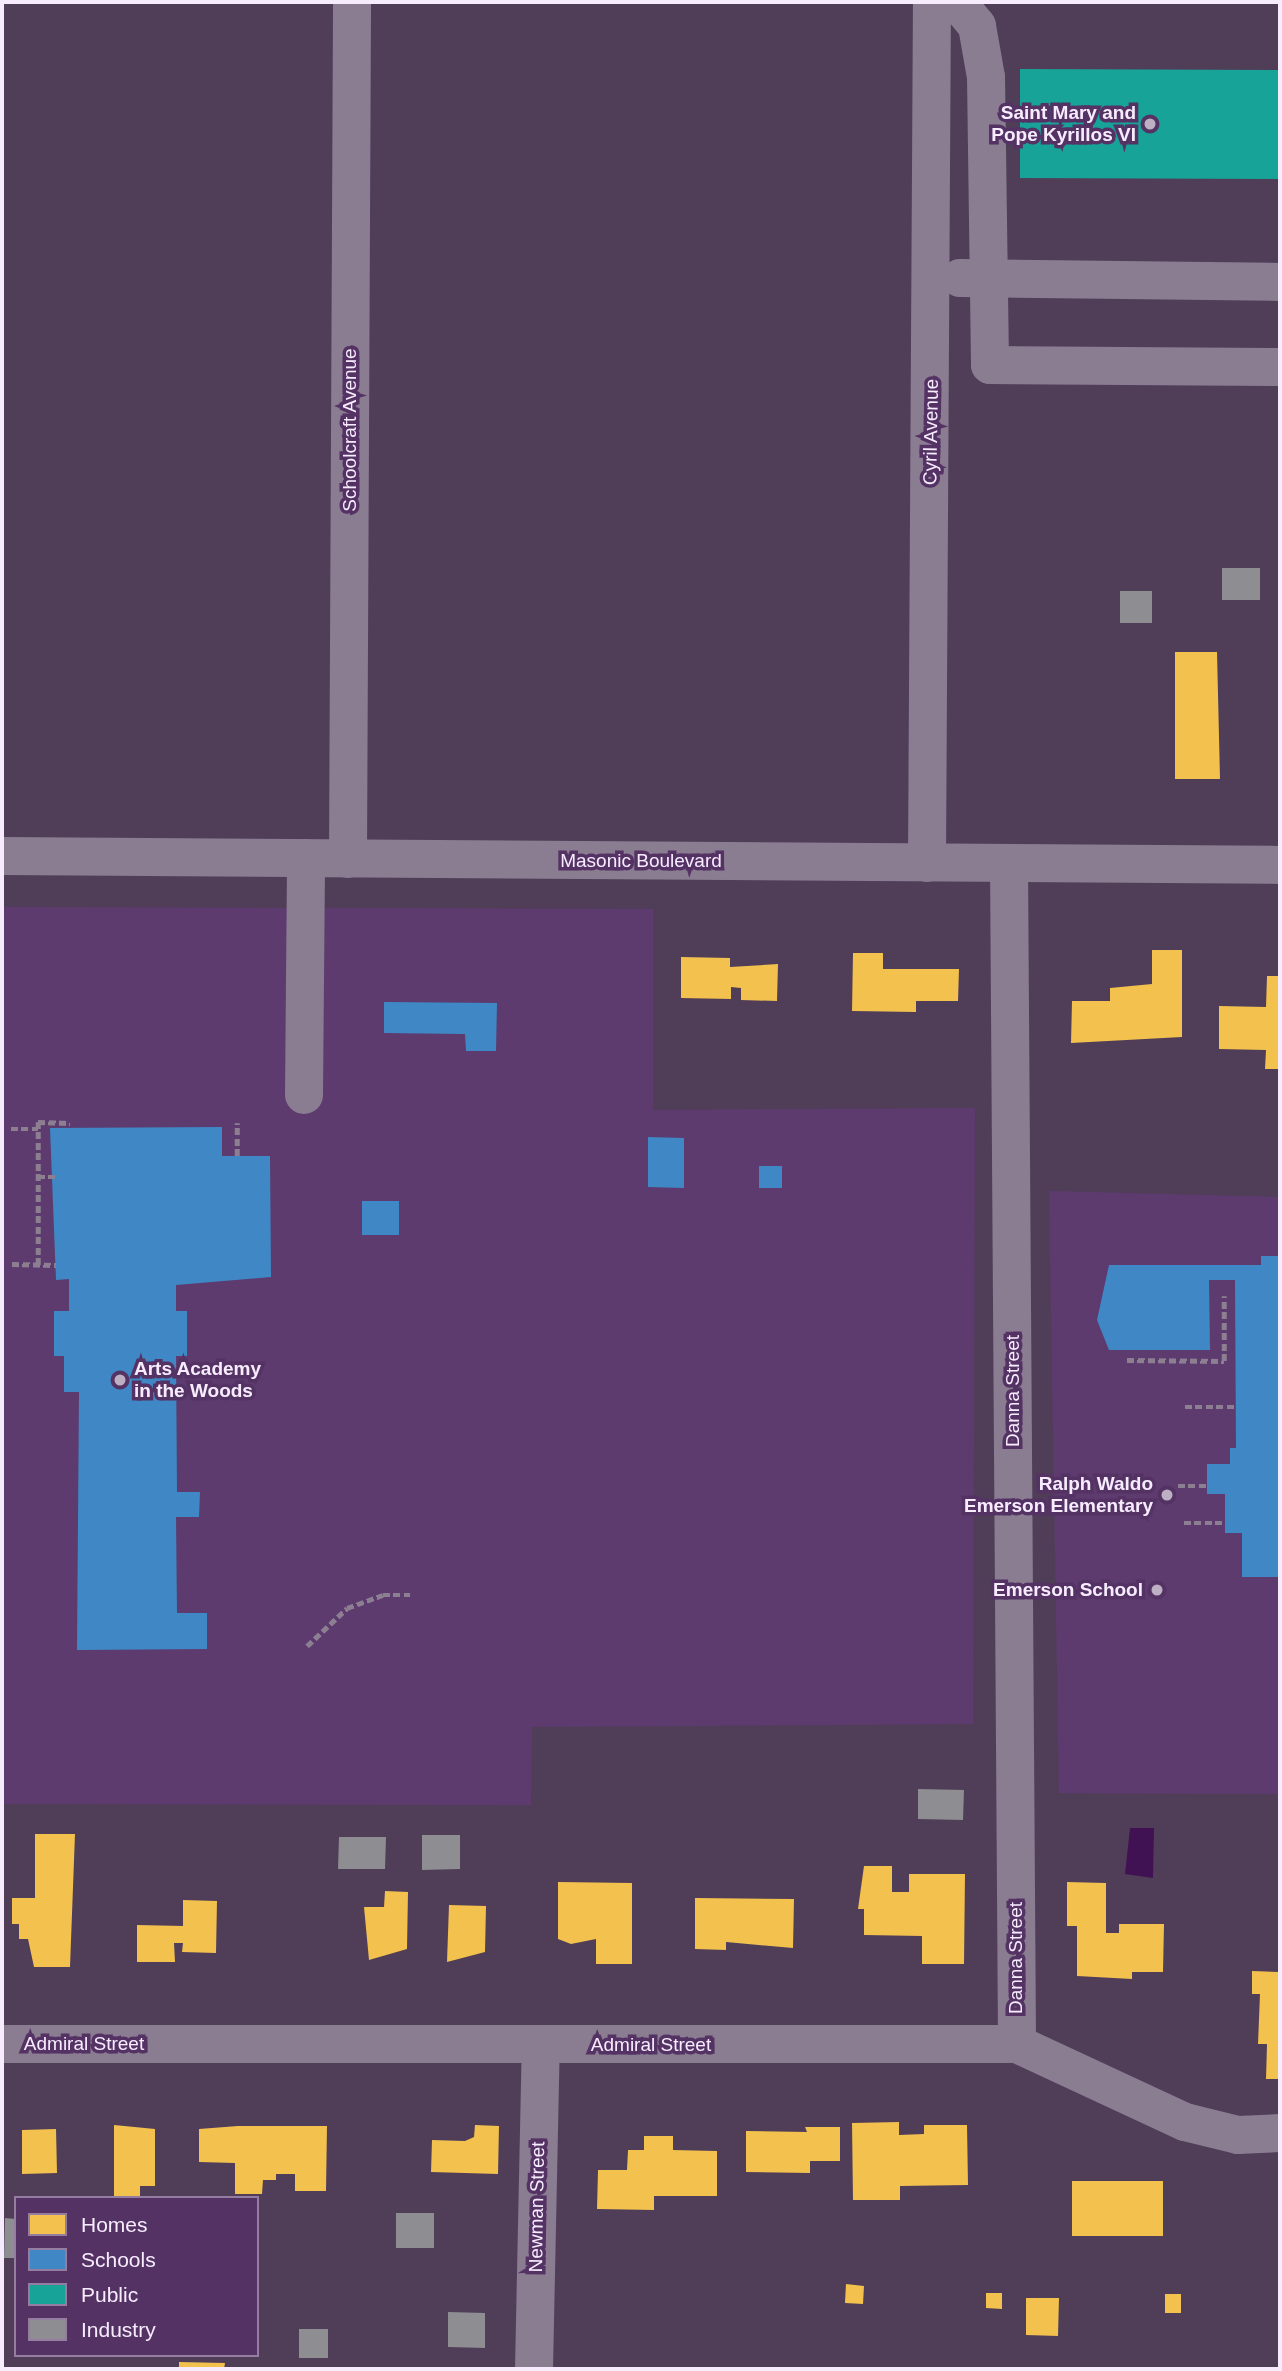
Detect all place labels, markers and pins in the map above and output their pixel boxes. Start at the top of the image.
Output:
place label: Saint Mary and Pope Kyrillos VI [991,102,1136,146]
marker: Saint Mary and Pope Kyrillos VI [1142,116,1158,132]
place label: Arts Academy in the Woods [134,1358,262,1402]
marker: Arts Academy in the Woods [112,1372,128,1388]
place label: Ralph Waldo Emerson Elementary [964,1473,1153,1517]
marker: Ralph Waldo Emerson Elementary [1159,1487,1175,1503]
place label: Emerson School [993,1579,1143,1601]
marker: Emerson School [1149,1582,1165,1598]

